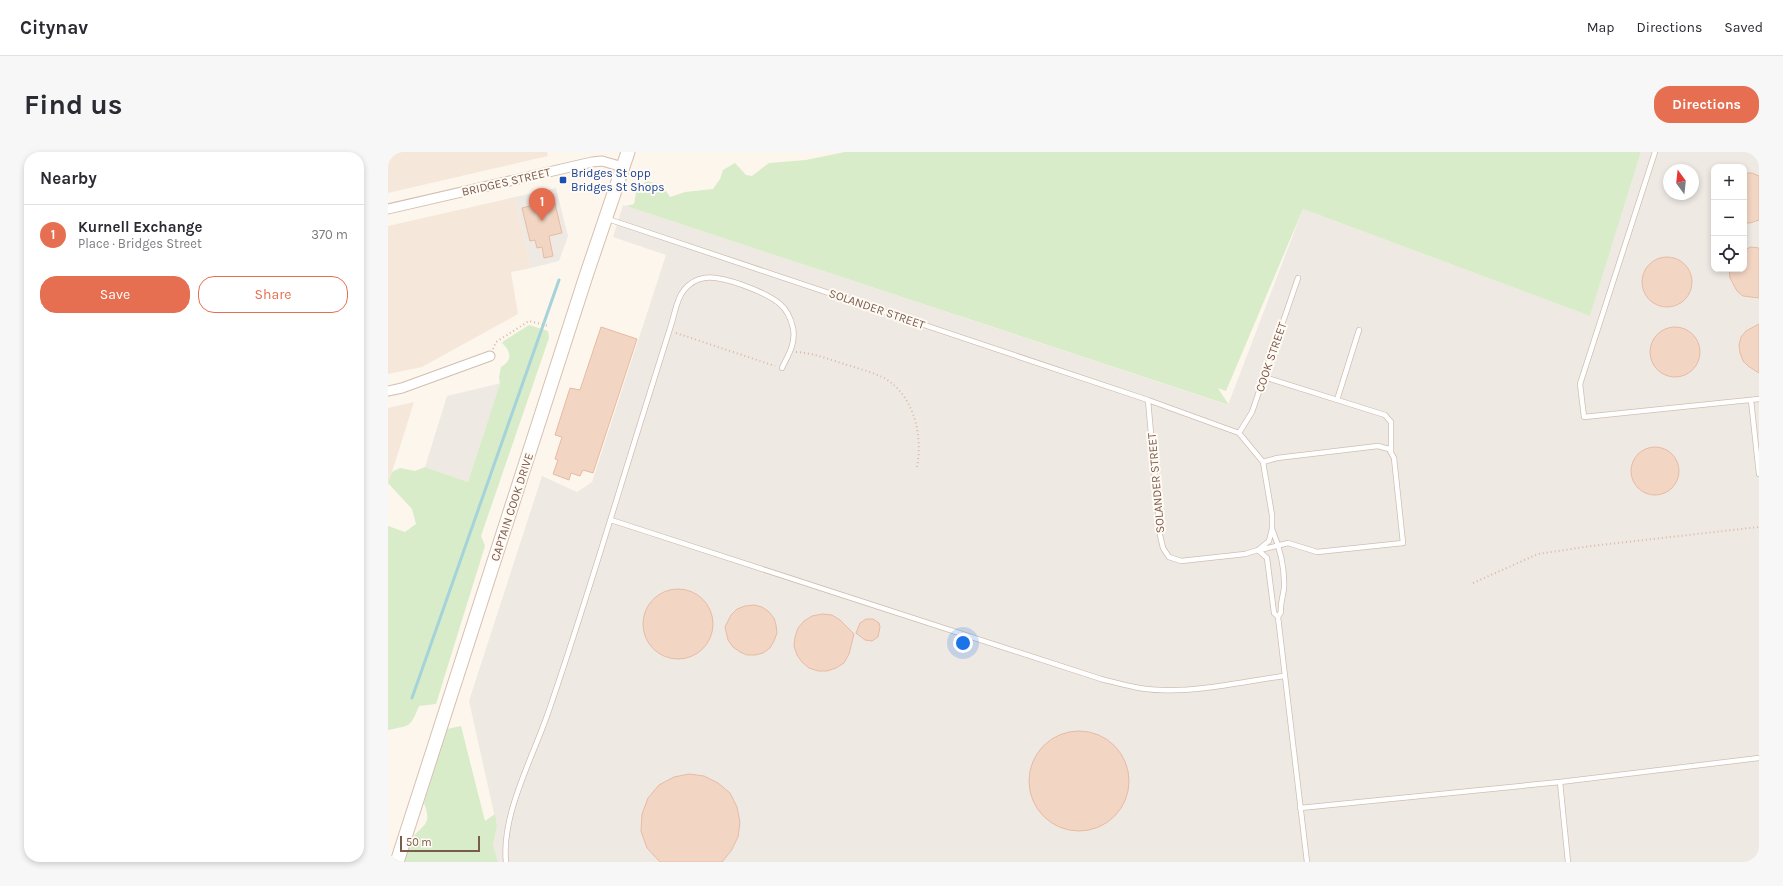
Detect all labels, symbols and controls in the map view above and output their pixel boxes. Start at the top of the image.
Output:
text: Citynav [20,17,88,39]
text: Map [1587,19,1615,36]
text: Directions [1637,19,1702,36]
text: Saved [1724,19,1763,36]
button: Directions [1654,86,1759,123]
text: Find us [24,88,123,121]
north arrow [1663,164,1699,200]
map controls [1711,164,1747,272]
button: + [1711,164,1747,200]
street label: BRIDGES STREET [460,165,552,199]
place label: Bridges St opp Bridges St Shops [571,166,665,194]
text: Nearby [40,168,97,188]
marker: Bridges St opp Bridges St Shops [558,175,568,185]
pin: 1 [529,188,555,221]
button: − [1711,200,1747,236]
text: Kurnell Exchange [78,218,203,236]
text: 1 [51,227,55,242]
text: 370 m [311,227,348,242]
text: Place · Bridges Street [78,236,202,251]
button: locate [1711,236,1747,272]
button: Save [40,276,190,313]
button: Share [198,276,348,313]
street label: SOLANDER STREET [827,286,927,332]
street label: COOK STREET [1252,320,1290,394]
street label: SOLANDER STREET [1145,432,1167,534]
street label: CAPTAIN COOK DRIVE [488,451,536,563]
your location [953,633,973,653]
scale bar [400,834,480,853]
text: 50 m [406,836,432,849]

